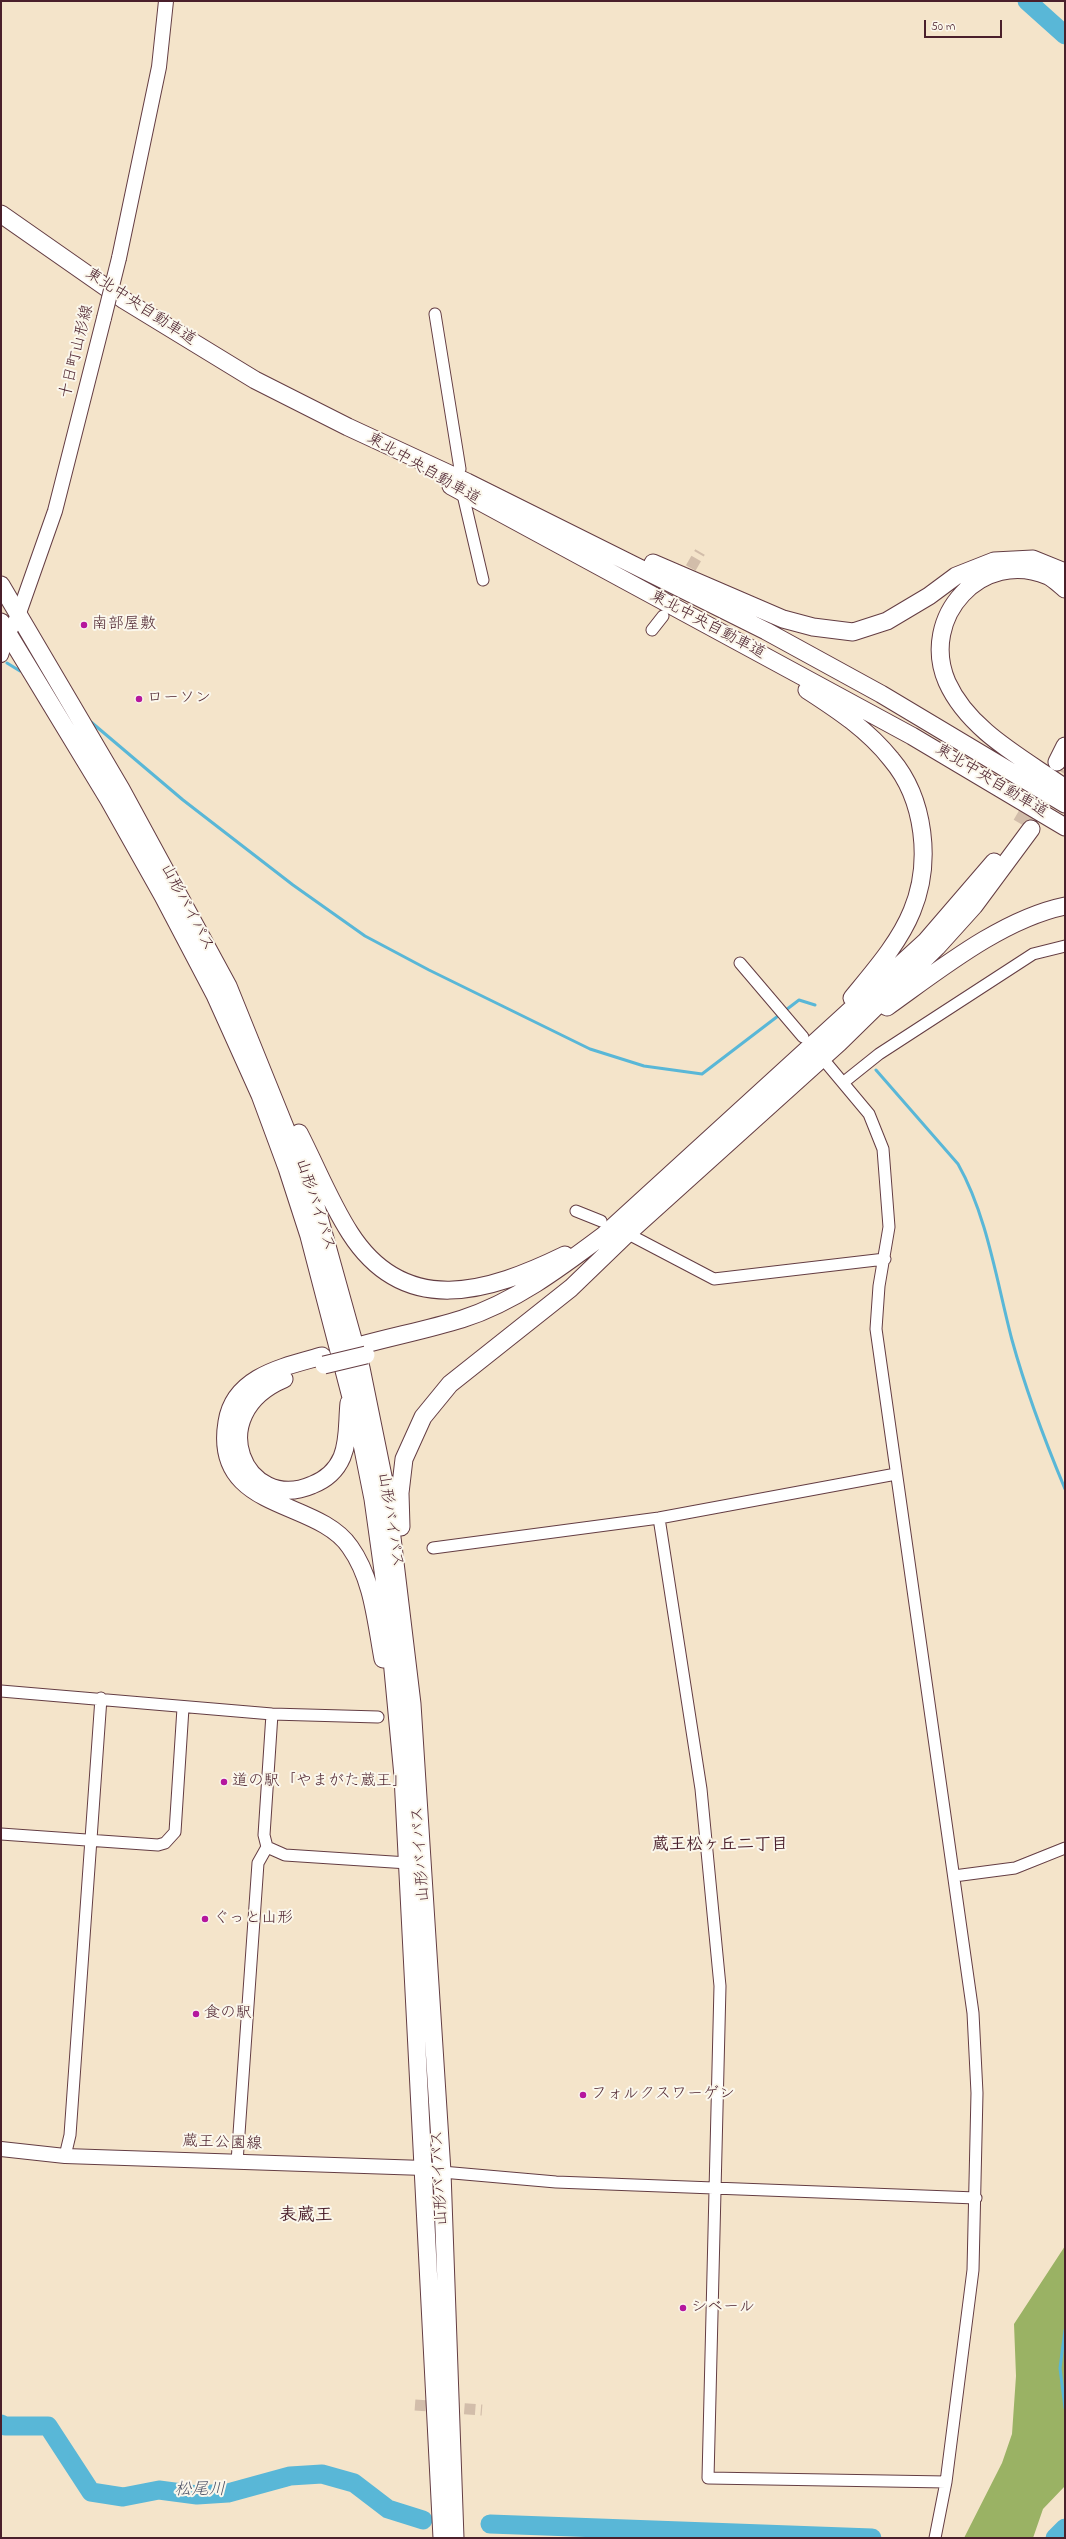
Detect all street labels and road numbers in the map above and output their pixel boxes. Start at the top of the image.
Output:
street label: 東北中央自動車道 [81,265,199,351]
street label: 十日町山形線 [57,303,99,401]
street label: 東北中央自動車道 [363,430,483,510]
street label: 東北中央自動車道 [646,587,768,665]
street label: 東北中央自動車道 [931,741,1051,823]
street label: 山形バイパス [155,861,217,955]
street label: 山形バイパス [290,1156,338,1254]
street label: 山形バイパス [372,1471,406,1569]
street label: 山形バイパス [409,1805,435,1903]
street label: 山形バイパス [429,2130,453,2226]
street label: 蔵王公園線 [182,2133,262,2155]

